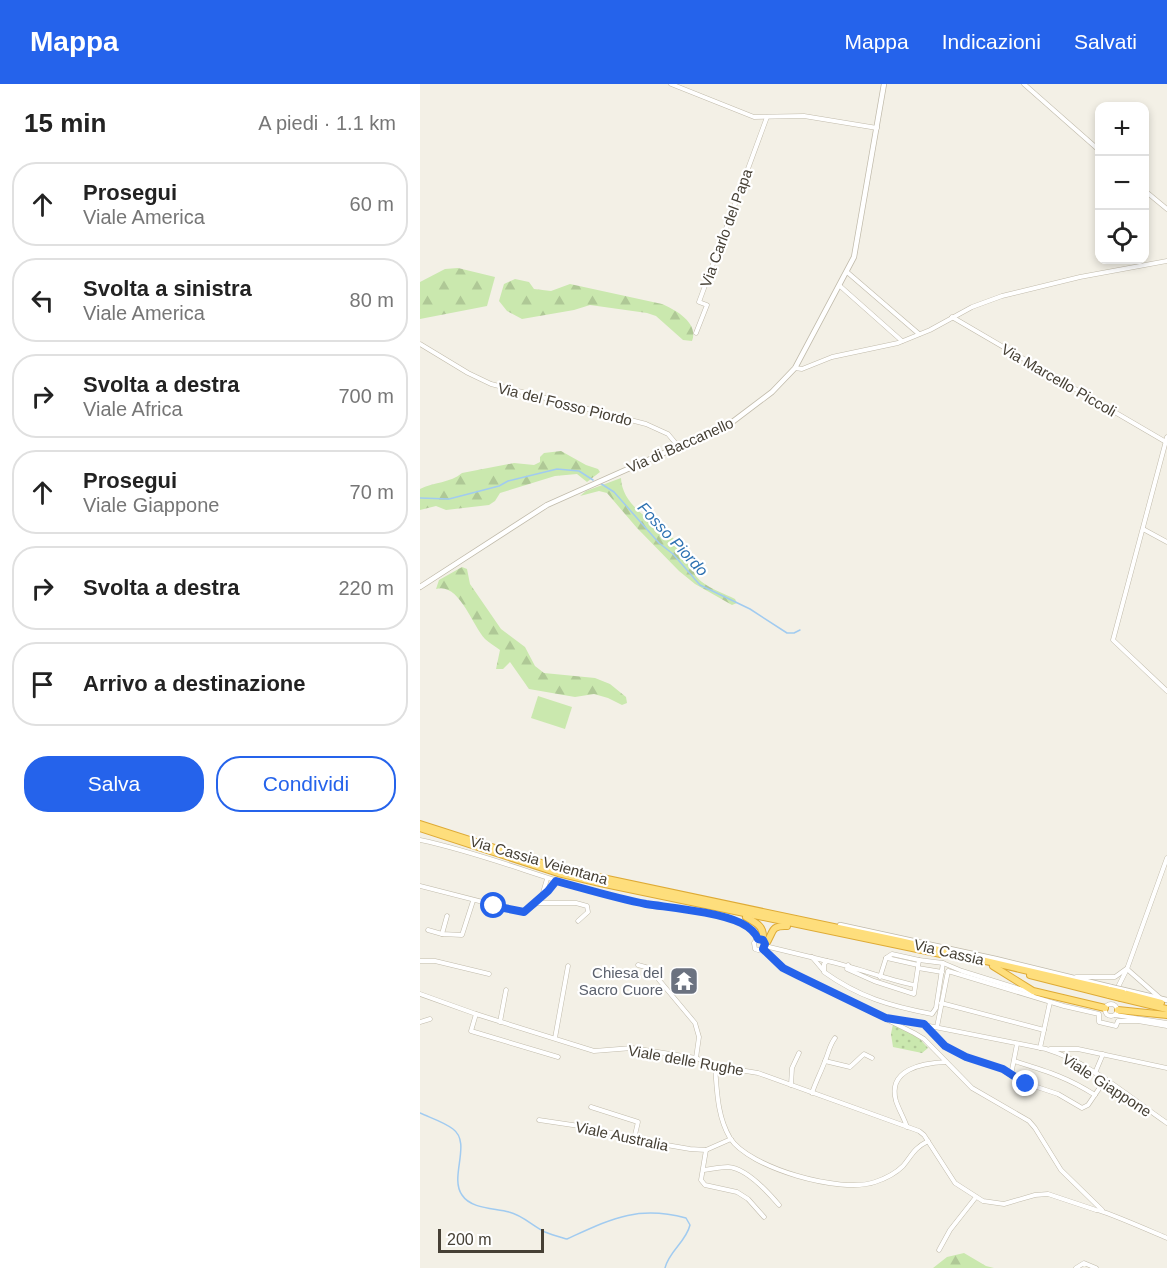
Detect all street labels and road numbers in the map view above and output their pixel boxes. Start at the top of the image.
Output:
street label: Via Carlo del Papa [697,166,756,290]
street label: Via Marcello Piccoli [999,340,1119,420]
street label: Via del Fosso Piordo [496,379,634,429]
street label: Via di Baccanello [624,414,736,476]
street label: Via Cassia Veientana [468,832,610,888]
street label: Via Cassia [912,936,986,968]
street label: Viale delle Rughe [627,1041,745,1079]
street label: Viale Giappone [1059,1050,1155,1120]
street label: Viale Australia [574,1118,671,1154]

